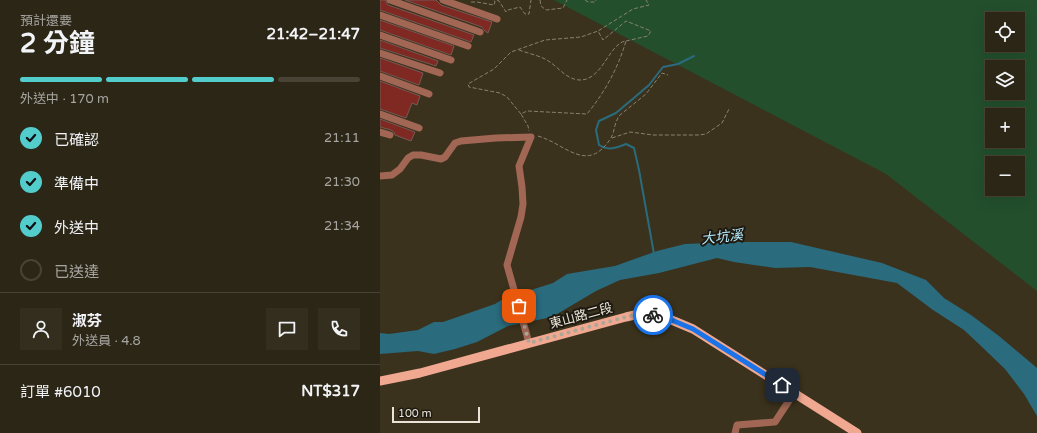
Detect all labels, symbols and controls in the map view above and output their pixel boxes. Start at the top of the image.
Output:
map controls [985,12,1025,196]
button: locate [985,12,1025,52]
text: 預計還要 [20,13,72,29]
text: 21:42–21:47 [267,25,360,43]
text: 2 分鐘 [20,28,95,59]
button: layers [985,60,1025,100]
text: 外送中 · 170 m [20,91,109,107]
button: + [985,108,1025,148]
icon: check [20,127,42,149]
text: 21:11 [324,130,360,146]
text: 已確認 [54,131,99,149]
button: − [985,156,1025,196]
icon: check [20,171,42,193]
text: 21:30 [324,174,360,190]
text: 準備中 [54,175,99,193]
icon: check [20,215,42,237]
text: 21:34 [324,218,360,234]
text: 外送中 [54,219,99,237]
water label: 大坑溪 [700,226,746,248]
text: 已送達 [54,263,99,281]
pin [502,289,536,323]
icon: bag [508,295,530,317]
courier [633,295,673,335]
street label: 東山路二段 [548,300,614,332]
icon: bike [642,304,664,326]
button: person [20,308,62,350]
button: chat [266,308,308,350]
button: phone [318,308,360,350]
text: 淑芬 [72,312,102,330]
text: 外送員 · 4.8 [72,333,141,349]
pin [765,368,799,402]
icon: home [771,374,793,396]
text: NT$317 [301,382,360,400]
text: 訂單 #6010 [20,383,101,401]
scale bar [392,405,480,424]
text: 100 m [398,407,432,420]

